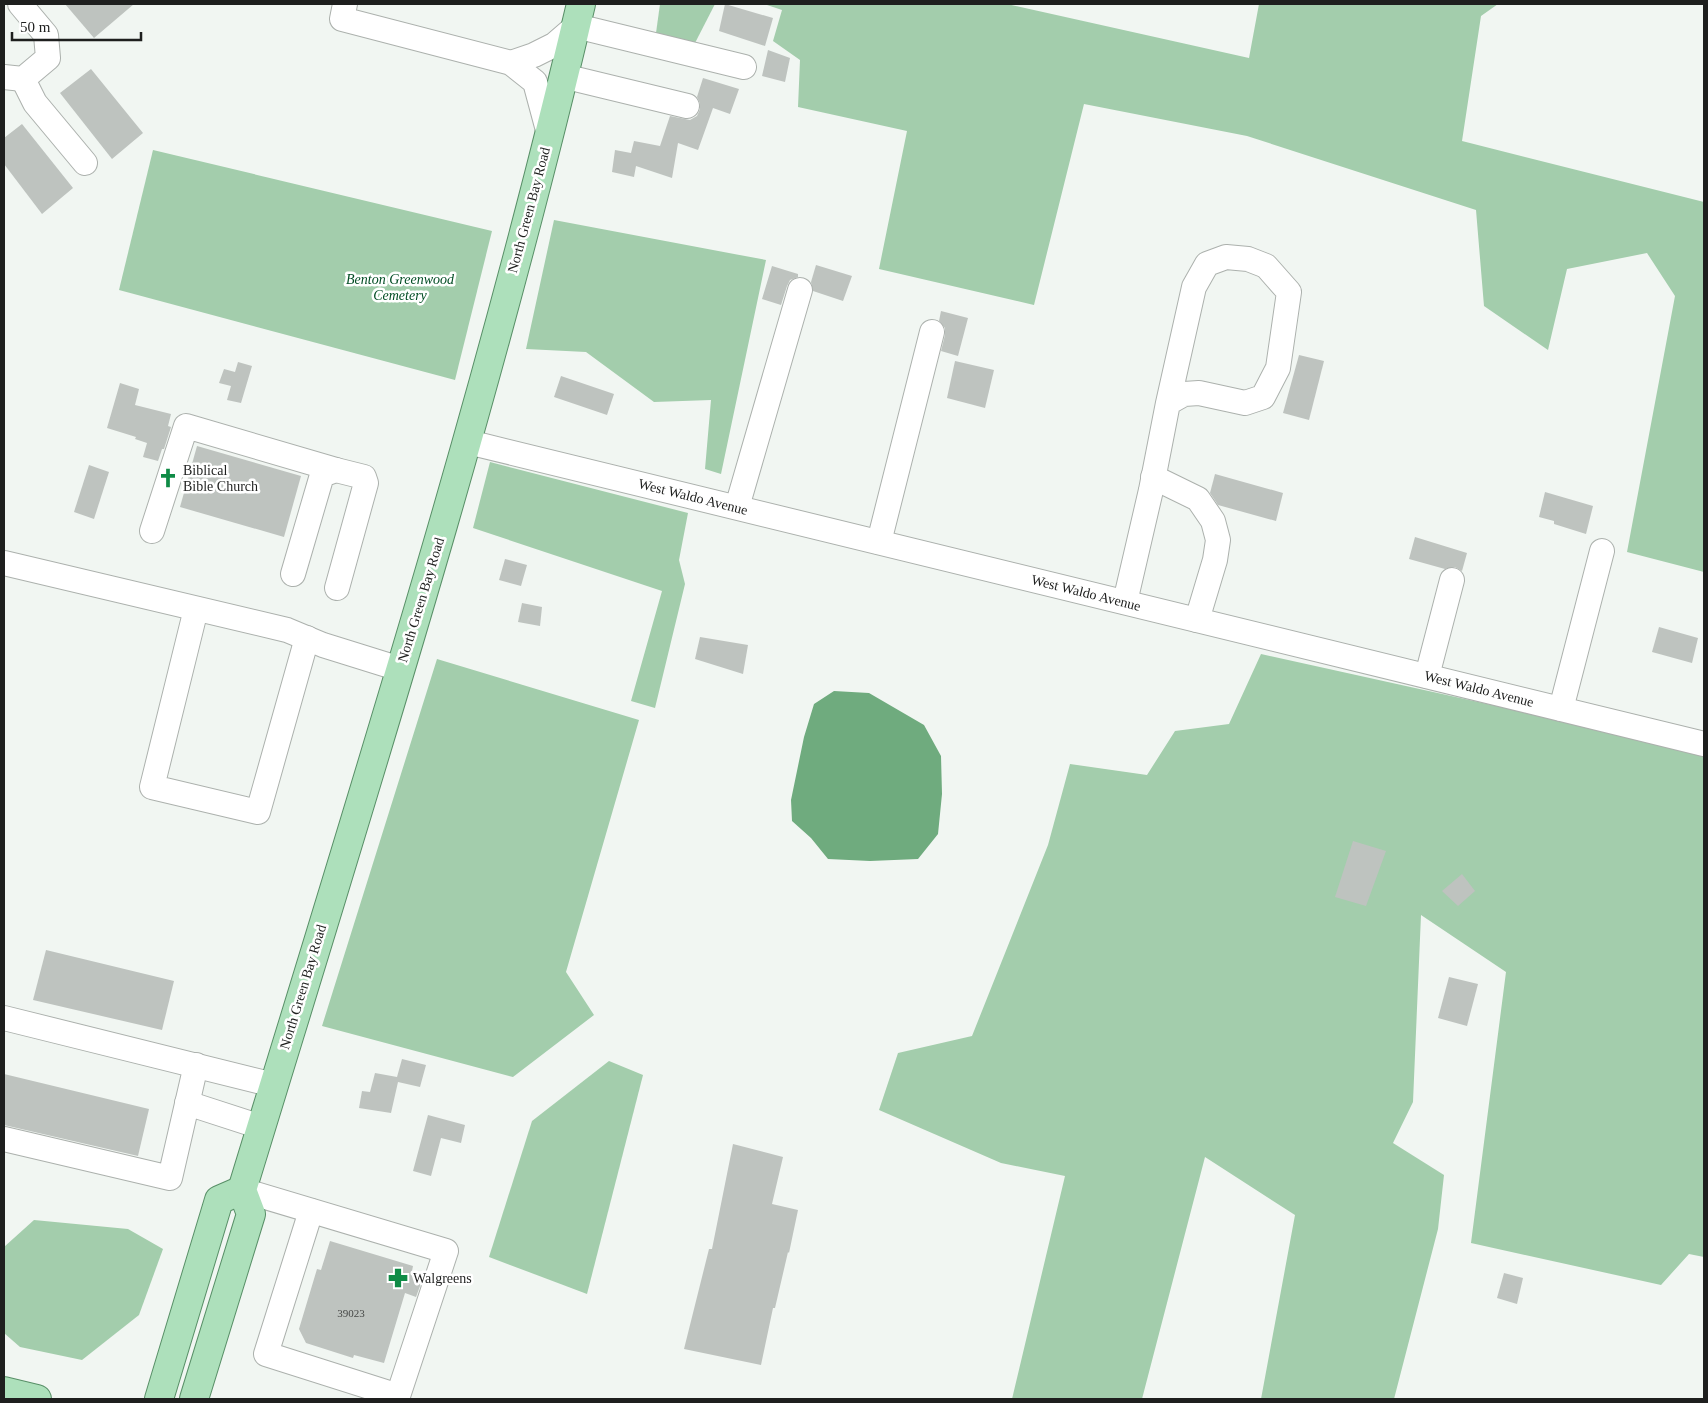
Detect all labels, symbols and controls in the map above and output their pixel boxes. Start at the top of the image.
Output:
scale bar [12,10,141,42]
text: 50 m [20,19,51,35]
street label: North Green Bay Road [505,146,553,274]
park label: Benton Greenwood Cemetery [346,272,455,303]
place label: Biblical Bible Church [183,463,258,494]
church icon: Biblical Bible Church [157,467,179,489]
street label: West Waldo Avenue [637,476,749,518]
street label: North Green Bay Road [395,536,447,664]
street label: West Waldo Avenue [1030,572,1142,614]
street label: West Waldo Avenue [1423,668,1535,710]
street label: North Green Bay Road [277,923,329,1051]
pharmacy icon: Walgreens [387,1267,409,1289]
place label: Walgreens [413,1271,472,1286]
house number: 39023 [337,1307,365,1319]

